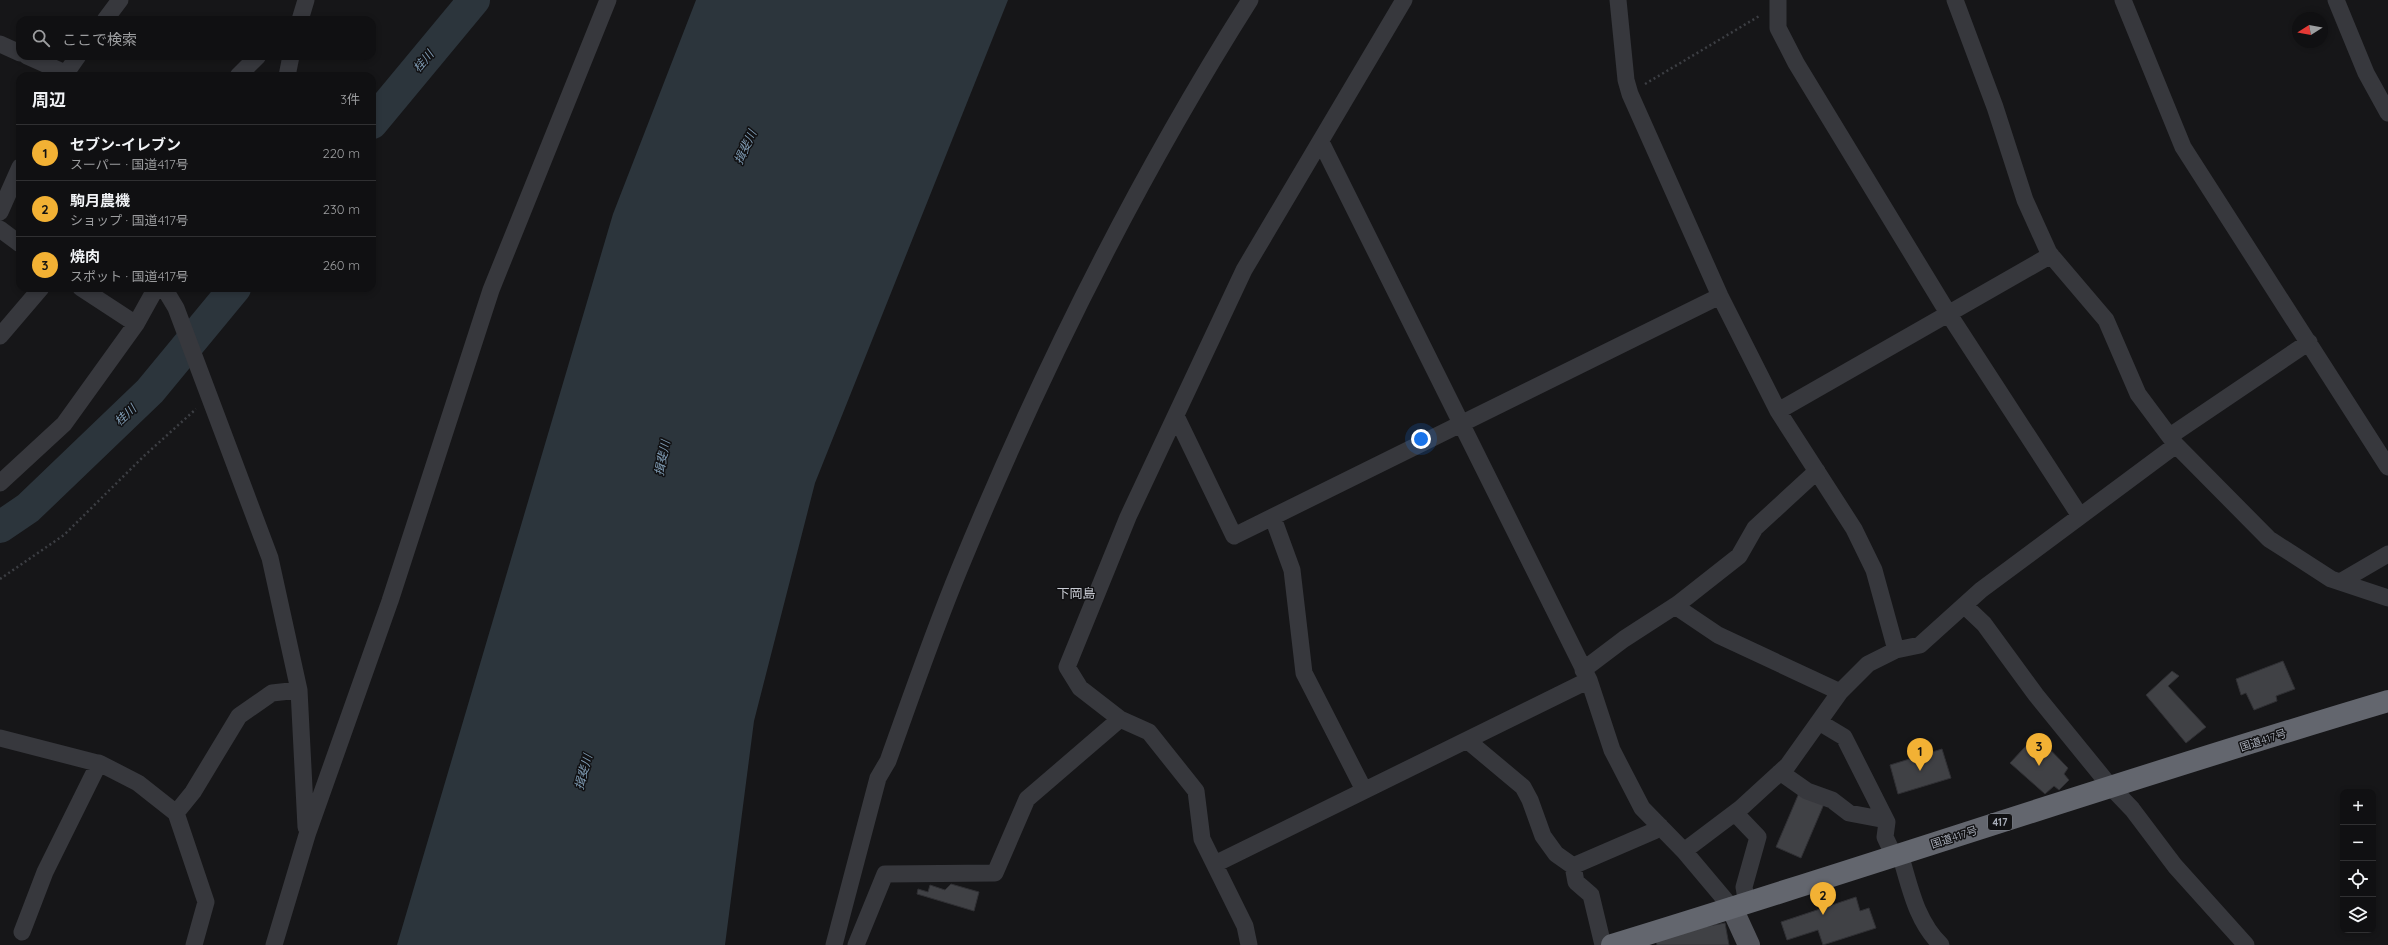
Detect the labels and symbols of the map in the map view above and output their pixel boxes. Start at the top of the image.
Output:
north arrow [2292,12,2328,48]
water label: 桂川 [410,45,438,75]
water label: 揖斐川 [731,126,760,166]
water label: 桂川 [111,400,140,429]
your location [1411,429,1431,449]
water label: 揖斐川 [651,437,673,477]
district label: 下岡島 [1056,585,1096,601]
street label: 国道417号 [2238,726,2288,754]
pin: 3 [2026,733,2052,766]
pin: 1 [1907,738,1933,771]
water label: 揖斐川 [571,751,595,791]
road number: 417 [1988,814,2012,830]
street label: 国道417号 [1929,823,1979,851]
pin: 2 [1810,882,1836,915]

